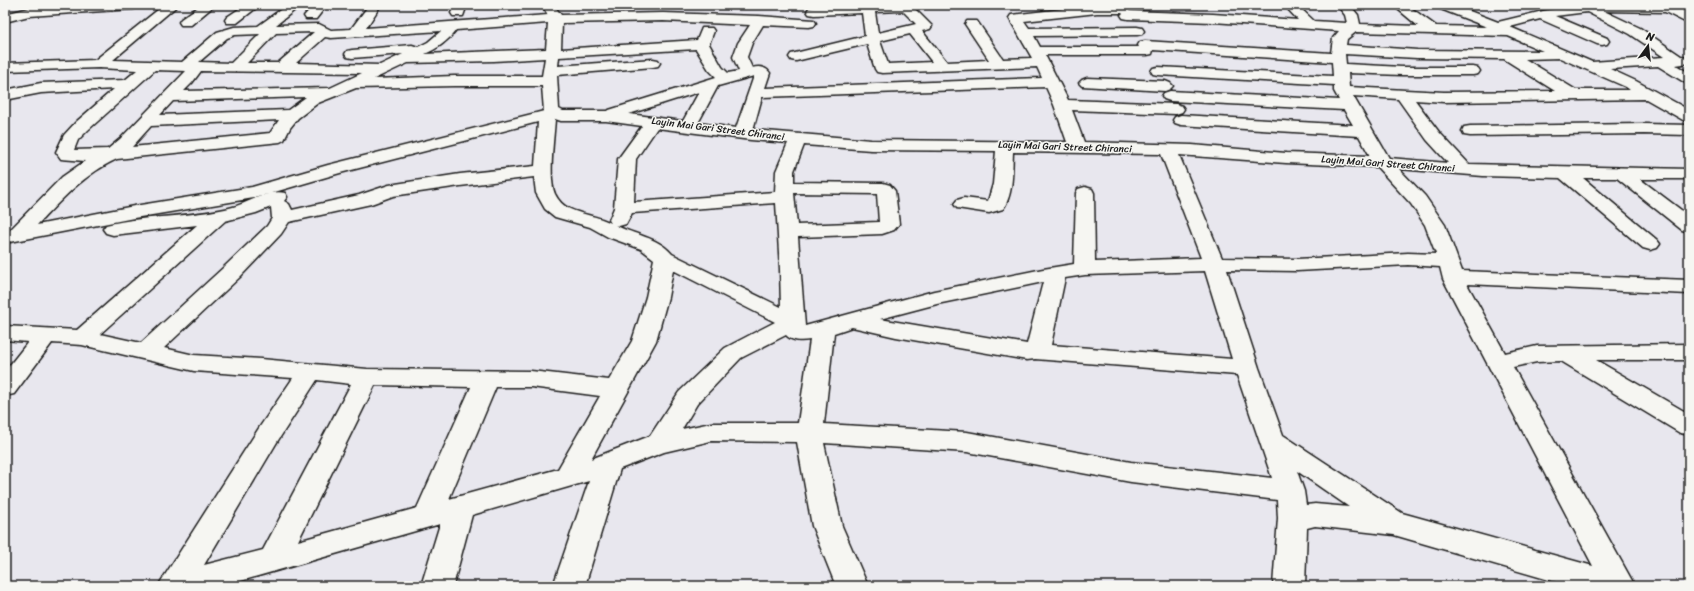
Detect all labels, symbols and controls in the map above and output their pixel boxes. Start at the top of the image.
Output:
north arrow [1628,26,1668,66]
text: N [1643,26,1657,47]
street label: Layin Mai Gari Street Chiranci [651,112,787,146]
street label: Layin Mai Gari Street Chiranci [998,136,1133,158]
street label: Layin Mai Gari Street Chiranci [1321,150,1457,178]

